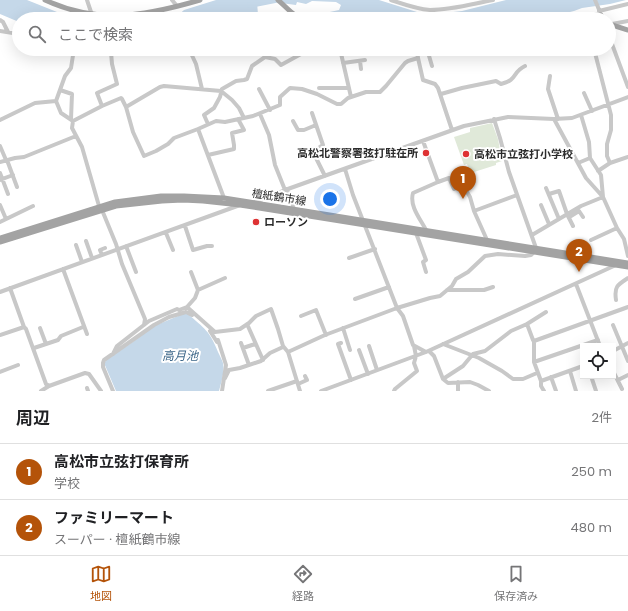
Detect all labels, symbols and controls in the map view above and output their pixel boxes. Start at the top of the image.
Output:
search box [12,12,616,56]
icon: search [26,23,48,45]
text: ここで検索 [58,24,133,45]
place label: 高松北警察署弦打駐在所 [297,145,418,161]
place label: 高松市立弦打小学校 [474,146,573,162]
marker: 高松北警察署弦打駐在所 [421,148,431,158]
marker: 高松市立弦打小学校 [461,149,471,159]
pin: 1 [450,166,476,199]
street label: 檀紙鶴市線 [251,185,307,209]
your location [320,189,340,209]
place label: ローソン [264,214,308,230]
marker: ローソン [251,217,261,227]
pin: 2 [566,239,592,272]
map controls [580,343,616,379]
button: locate [580,343,616,379]
water label: 高月池 [162,347,199,364]
text: 周辺 [16,406,50,430]
text: 2件 [592,408,612,427]
text: 高松市立弦打保育所 [54,451,189,472]
text: 1 [27,462,31,481]
text: 250 m [571,462,612,481]
text: 学校 [54,474,80,493]
text: ファミリーマート [54,507,174,528]
text: 2 [25,518,33,537]
text: 480 m [571,518,612,537]
text: スーパー · 檀紙鶴市線 [54,530,181,549]
tab: 地図 [90,563,112,605]
tab: 経路 [292,563,314,605]
tab: 保存済み [494,563,538,605]

